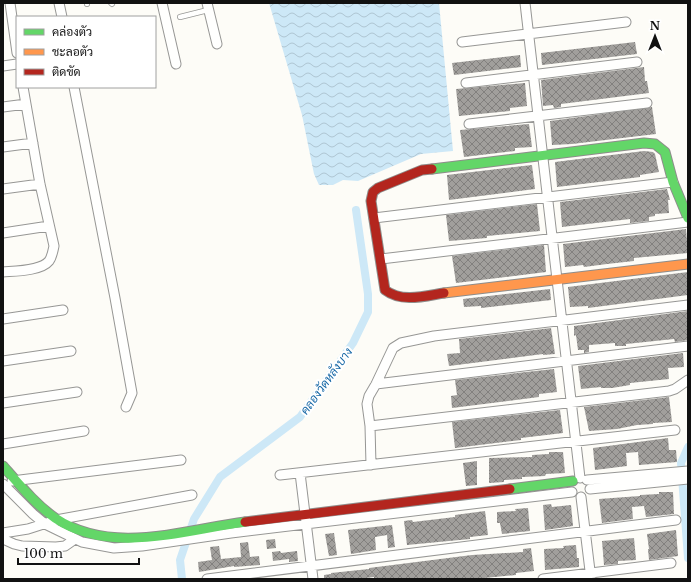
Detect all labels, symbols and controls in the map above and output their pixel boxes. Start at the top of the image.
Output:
legend [16,16,156,88]
north arrow [635,16,675,56]
text: N [650,19,661,33]
text: คล่องตัว [52,24,92,39]
text: ชะลอตัว [52,44,93,59]
text: ติดขัด [52,64,81,79]
water label: คลองวัดหลังบาง [297,344,356,417]
scale bar [18,540,139,566]
text: 100 m [24,546,63,561]

